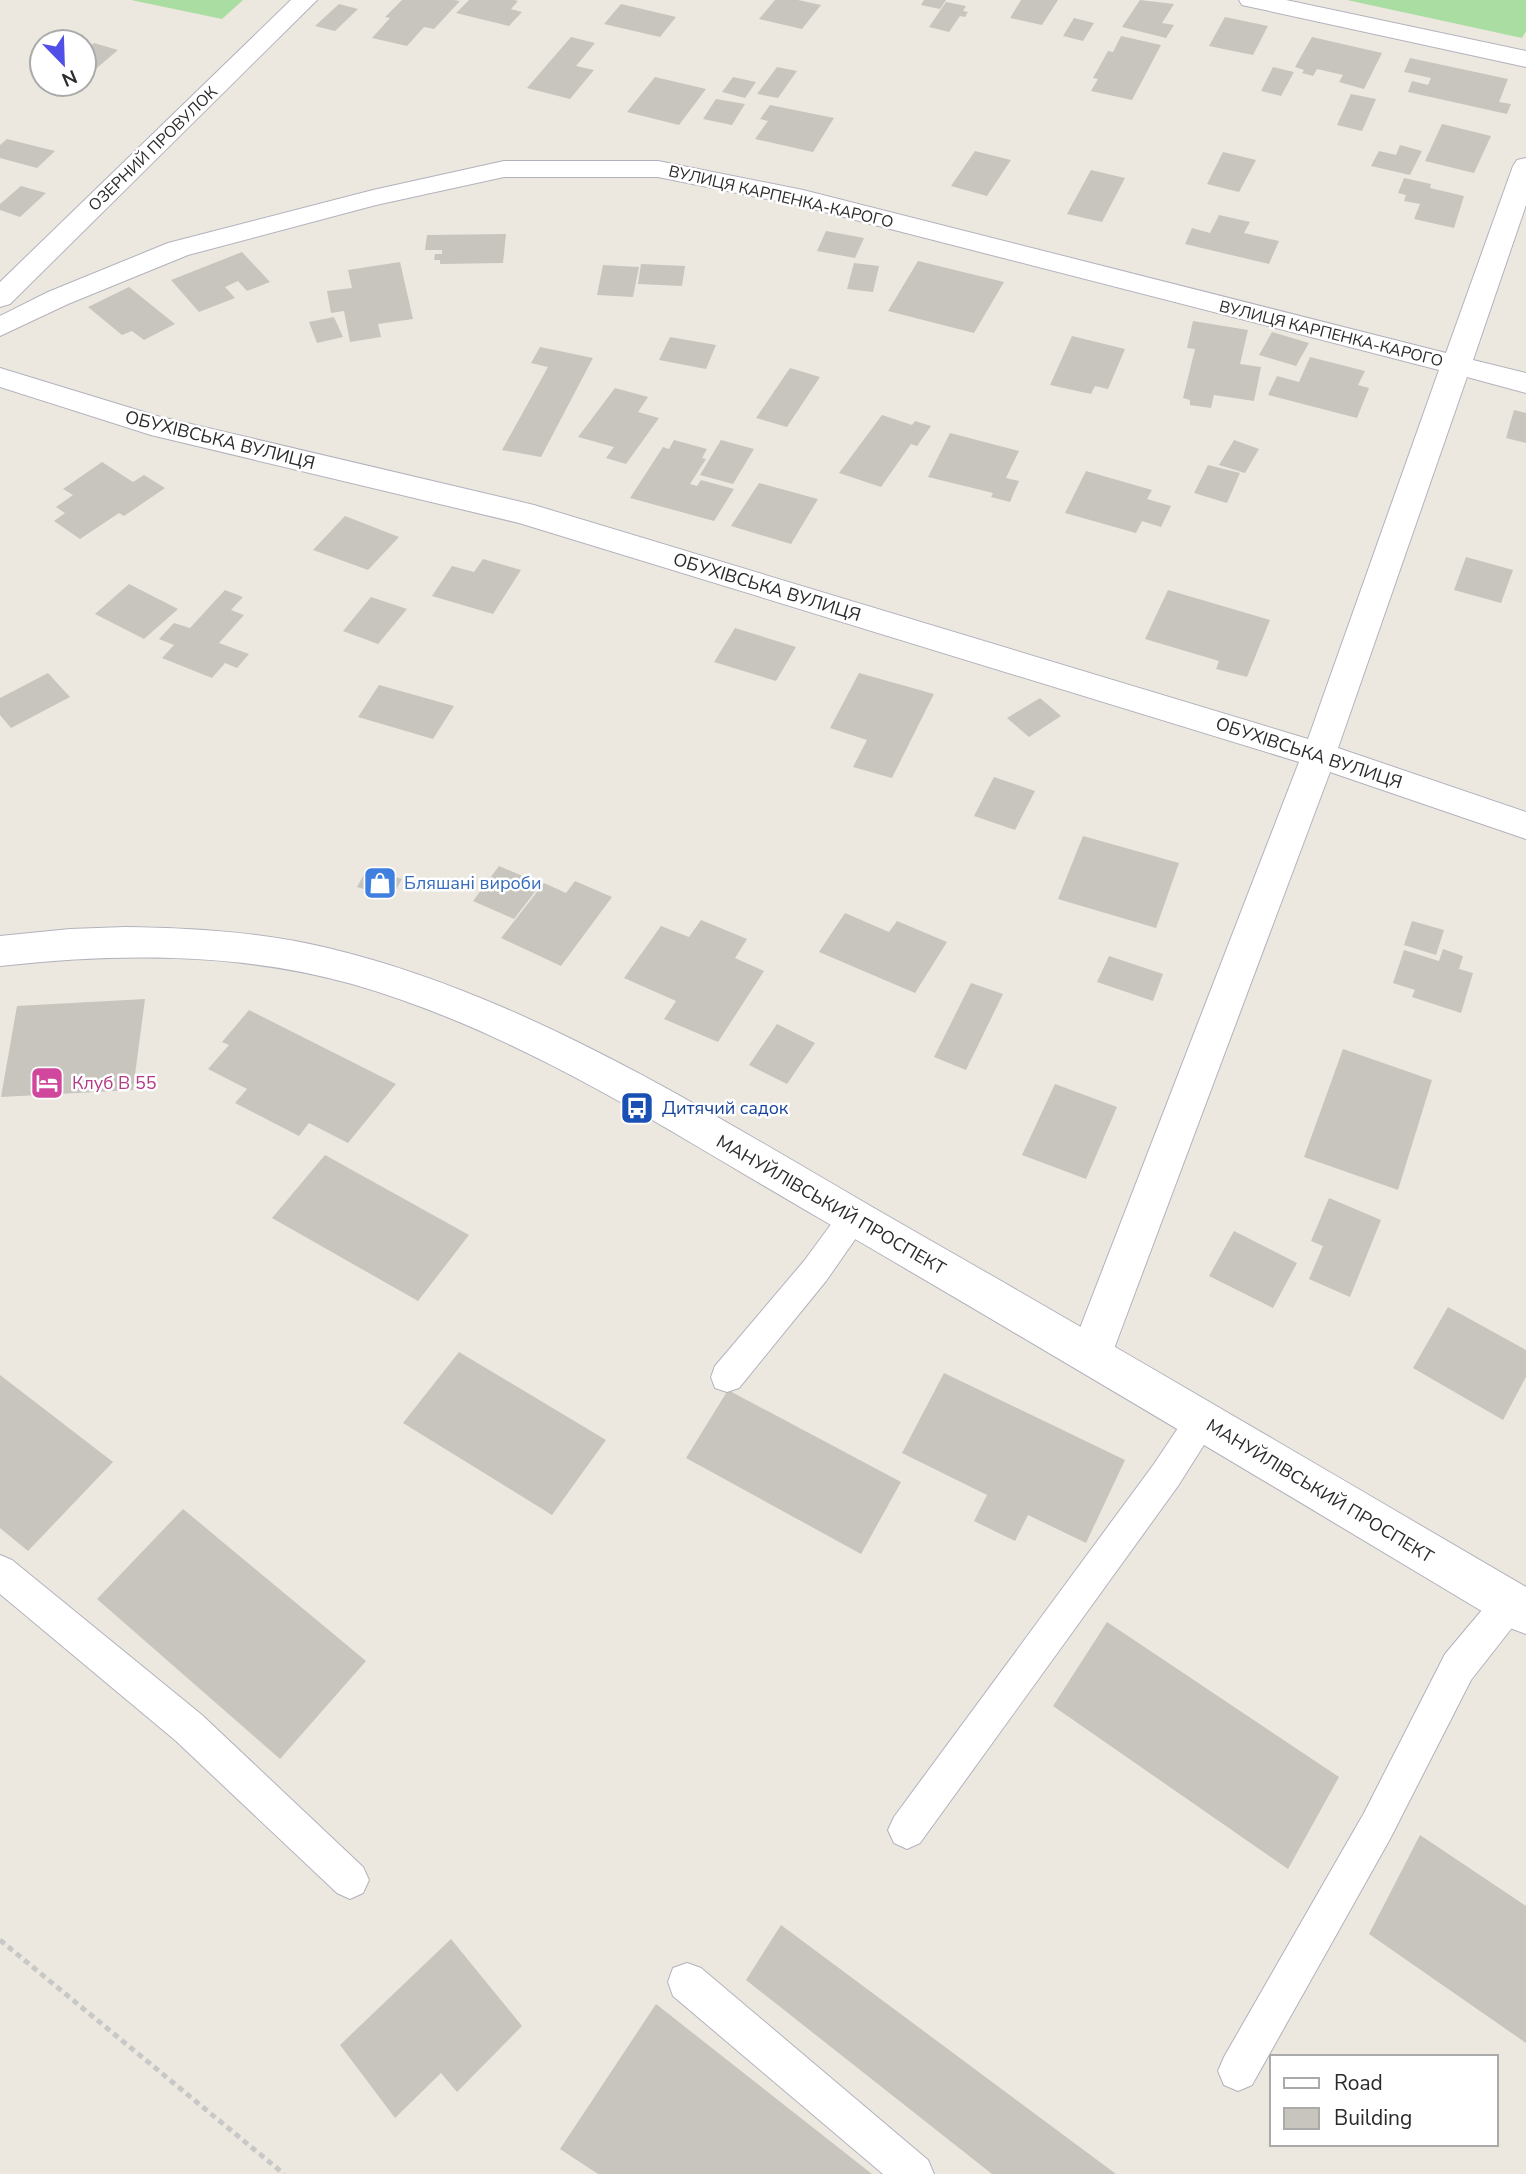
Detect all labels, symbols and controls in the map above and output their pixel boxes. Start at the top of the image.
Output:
north arrow [28,28,98,98]
text: N [58,63,81,92]
street label: ОЗЕРНИЙ ПРОВУЛОК [84,81,223,216]
street label: ВУЛИЦЯ КАРПЕНКА-КАРОГО [666,160,896,234]
street label: ВУЛИЦЯ КАРПЕНКА-КАРОГО [1217,296,1445,372]
street label: ОБУХІВСЬКА ВУЛИЦЯ [123,405,317,475]
street label: ОБУХІВСЬКА ВУЛИЦЯ [670,547,864,627]
street label: ОБУХІВСЬКА ВУЛИЦЯ [1213,711,1405,795]
shop icon: Бляшані вироби [361,864,399,902]
place label: Бляшані вироби [404,871,541,895]
hotel icon: Клуб В 55 [28,1064,66,1102]
place label: Клуб В 55 [72,1071,157,1095]
bus stop icon: Дитячий садок [618,1089,656,1127]
place label: Дитячий садок [662,1096,789,1120]
street label: МАНУЙЛІВСЬКИЙ ПРОСПЕКТ [712,1129,950,1281]
street label: МАНУЙЛІВСЬКИЙ ПРОСПЕКТ [1202,1413,1438,1569]
legend [1270,2055,1498,2146]
text: Road [1334,2069,1383,2097]
text: Building [1334,2104,1412,2132]

